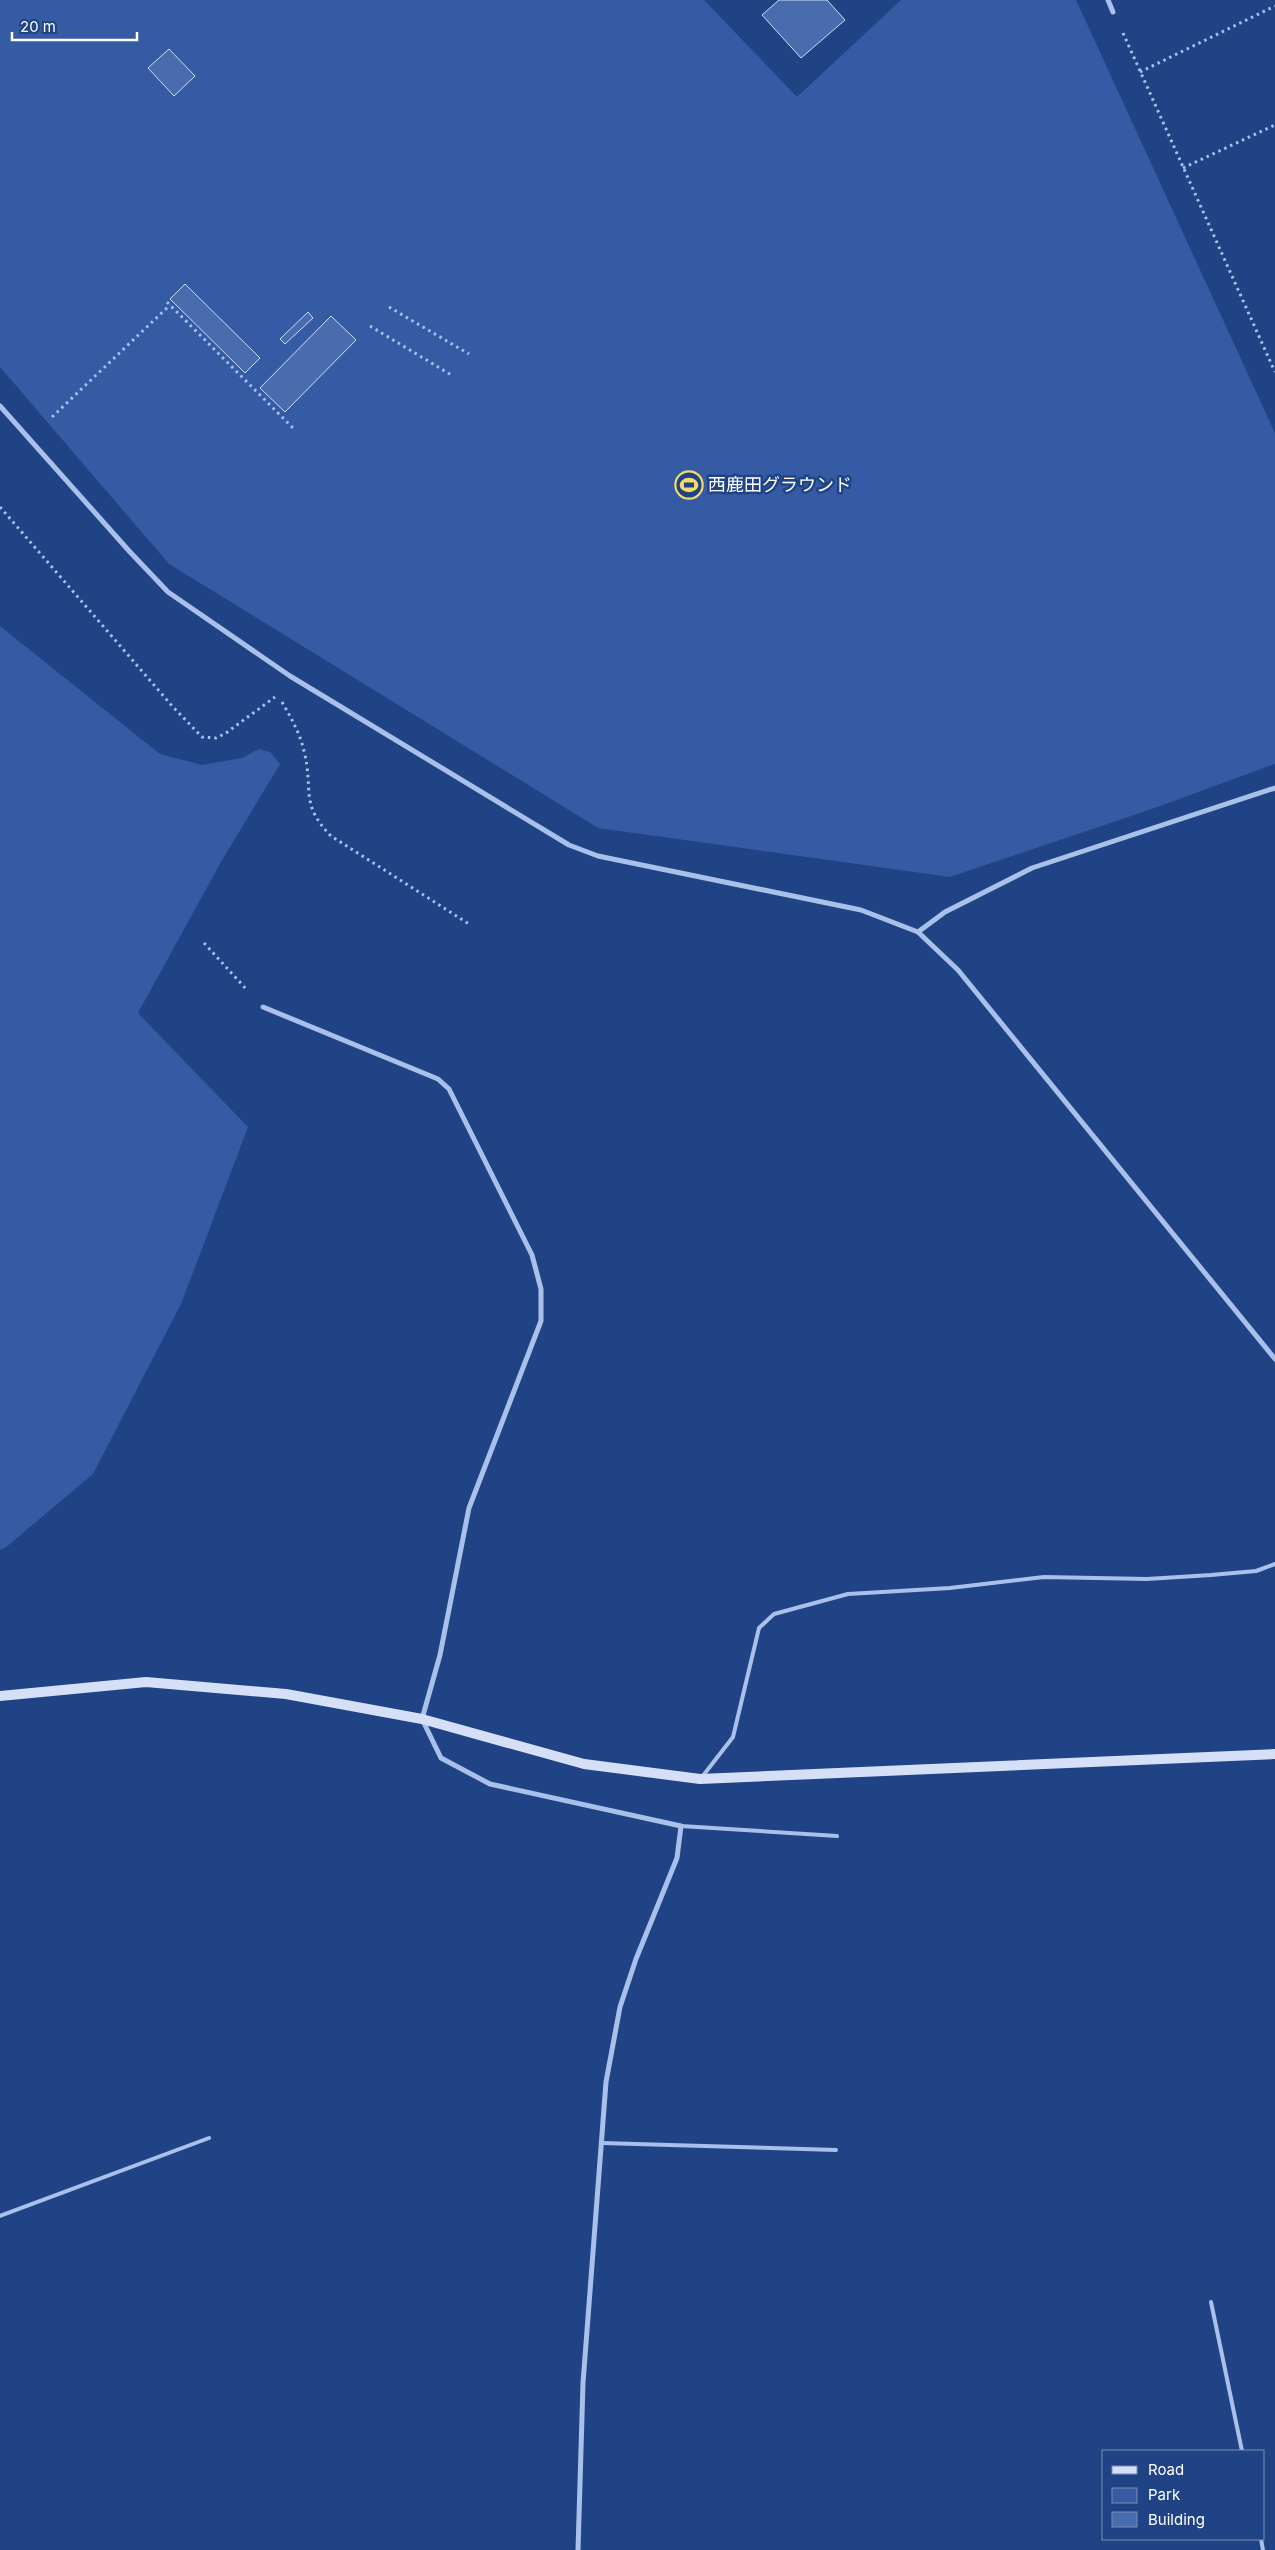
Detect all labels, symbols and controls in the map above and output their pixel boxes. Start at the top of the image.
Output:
scale bar [12,10,138,42]
text: 20 m [20,17,56,36]
sports icon: 西鹿田グラウンド [674,470,704,500]
place label: 西鹿田グラウンド [708,474,852,495]
legend [1102,2450,1265,2540]
text: Road [1148,2460,1184,2479]
text: Park [1148,2485,1181,2504]
text: Building [1148,2510,1205,2529]

